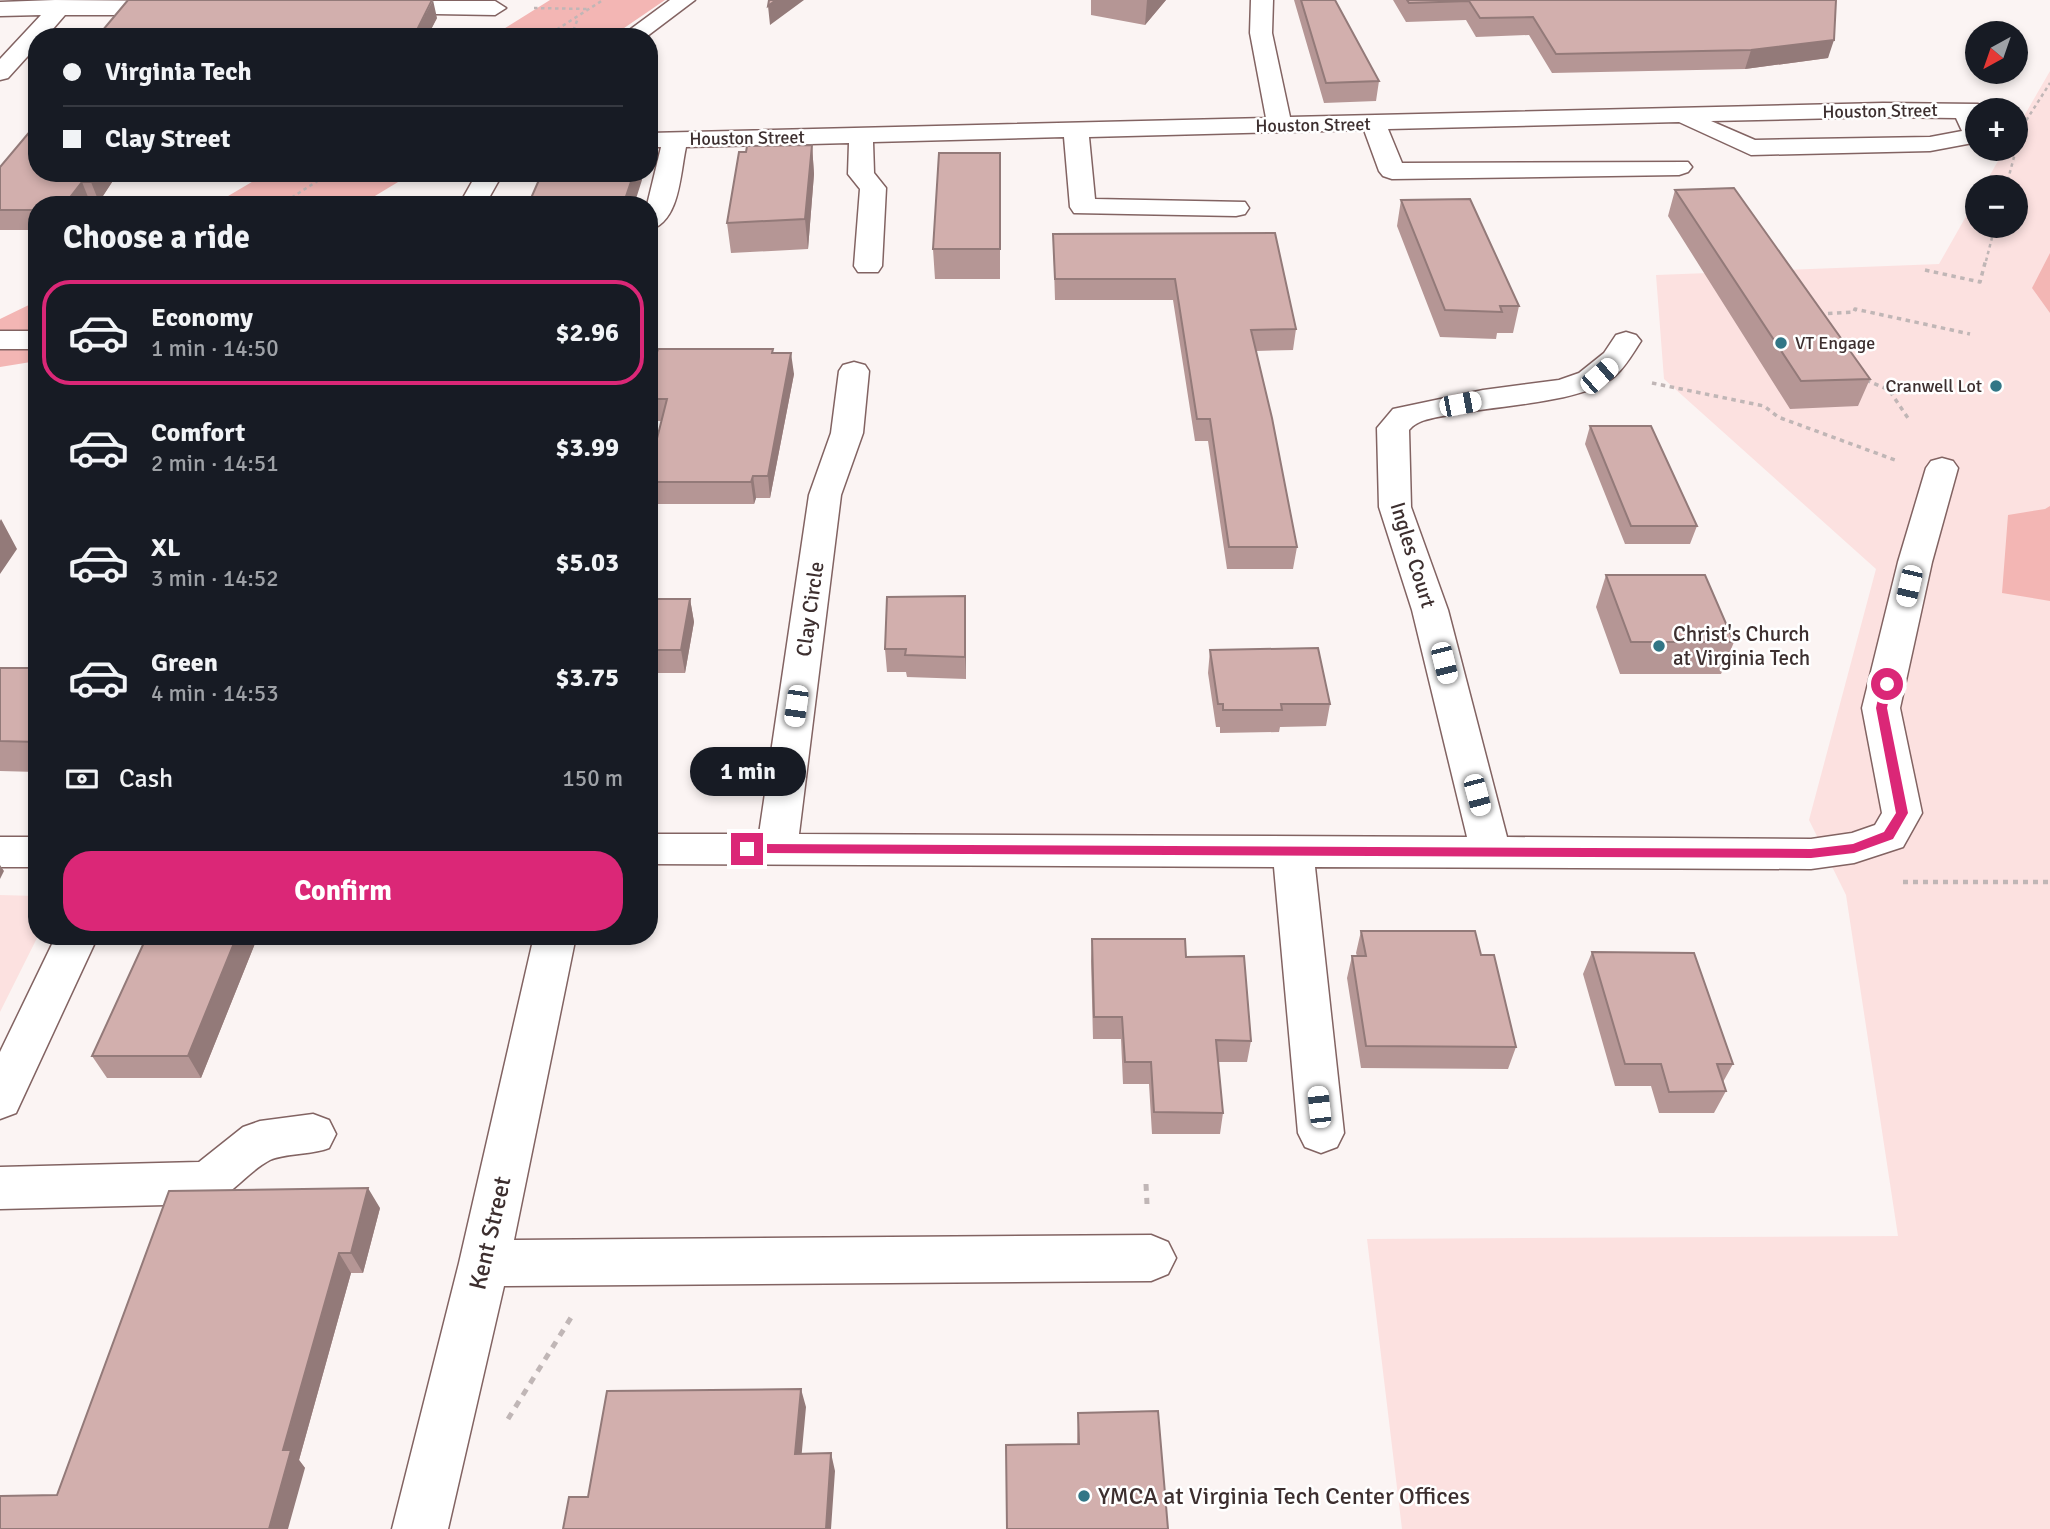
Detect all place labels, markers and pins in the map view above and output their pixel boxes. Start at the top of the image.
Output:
place label: VT Engage [1795,332,1875,354]
marker: VT Engage [1773,335,1789,351]
place label: Cranwell Lot [1885,375,1982,397]
marker: Cranwell Lot [1988,378,2004,394]
place label: Christ's Church at Virginia Tech [1673,621,1810,671]
marker: Christ's Church at Virginia Tech [1651,638,1667,654]
place label: YMCA at Virginia Tech Center Offices [1098,1481,1470,1511]
marker: YMCA at Virginia Tech Center Offices [1076,1488,1092,1504]

